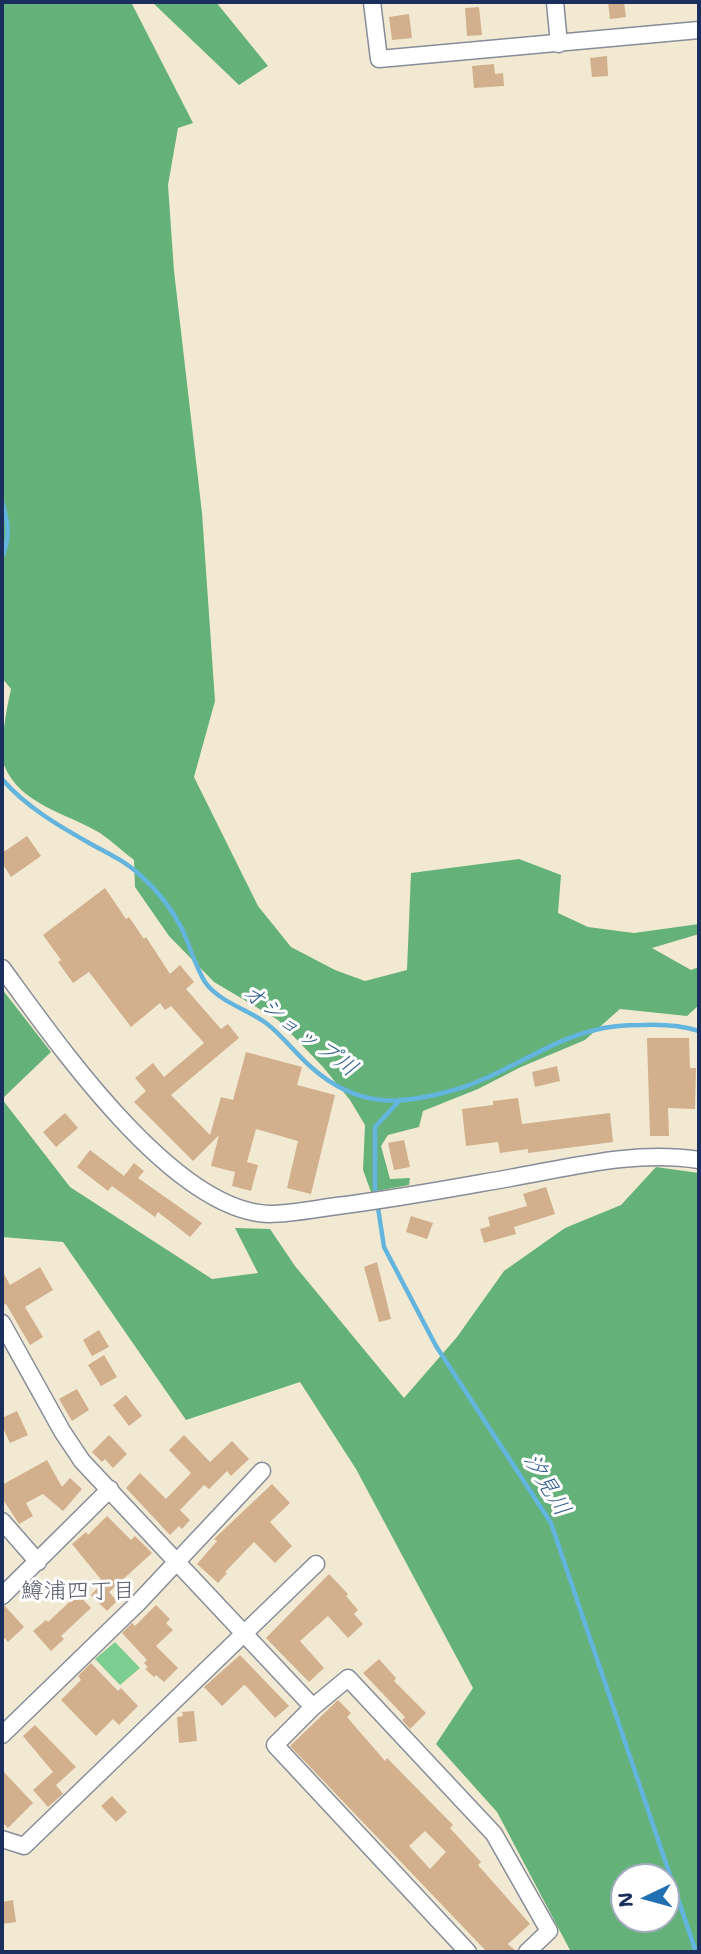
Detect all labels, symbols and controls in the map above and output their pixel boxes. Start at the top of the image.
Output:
water label: オショップ川 [236,978,362,1084]
water label: 汐見川 [516,1448,576,1522]
district label: 鱒浦四丁目 [21,1578,135,1606]
north arrow [610,1863,680,1933]
text: N [612,1891,639,1908]

